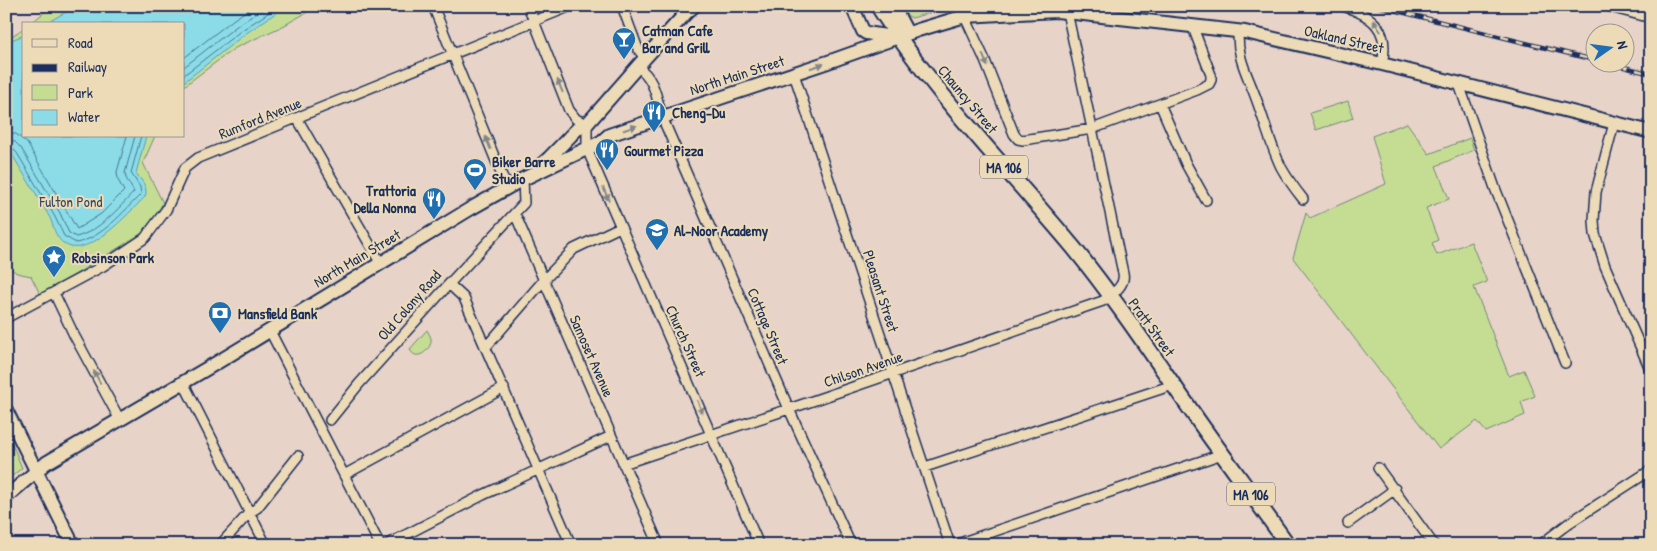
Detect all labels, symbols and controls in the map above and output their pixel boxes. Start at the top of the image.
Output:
place label: Catman Cafe Bar and Grill [642,20,713,58]
street label: Oakland Street [1302,20,1387,59]
one-way arrow [1372,20,1381,33]
legend [22,22,185,138]
north arrow [1584,22,1634,72]
bar icon: Catman Cafe Bar and Grill [611,26,637,60]
text: Road [68,32,93,53]
text: N [1613,39,1633,51]
street label: North Main Street [687,50,788,100]
one-way arrow [981,53,989,68]
text: Railway [68,56,107,77]
street label: Chauncy Street [933,60,1003,138]
one-way arrow [810,62,825,69]
one-way arrow [556,79,563,94]
text: Park [68,82,93,103]
street label: Rumford Avenue [215,92,305,144]
restaurant icon: Cheng-Du [641,99,667,133]
place label: Cheng-Du [672,102,726,124]
text: Water [68,106,100,127]
one-way arrow [623,124,638,132]
one-way arrow [484,136,492,150]
restaurant icon: Gourmet Pizza [594,137,620,171]
place label: Gourmet Pizza [624,140,703,161]
place label: Biker Barre Studio [492,151,555,189]
road number: MA 106 [980,156,1028,178]
sports icon: Biker Barre Studio [462,157,488,191]
place label: Trattoria Della Nonna [354,180,416,218]
restaurant icon: Trattoria Della Nonna [421,186,447,220]
one-way arrow [602,187,610,202]
park label: Fulton Pond [39,191,103,212]
school or university icon: Al-Noor Academy [644,217,670,251]
place label: Al-Noor Academy [674,220,769,242]
street label: North Main Street [310,223,405,292]
place icon: Robsinson Park [41,244,67,278]
place label: Robsinson Park [72,247,155,268]
street label: Pleasant Street [858,247,904,335]
street label: Old Colony Road [373,265,446,345]
street label: Cottage Street [742,284,794,368]
street label: Pratt Street [1124,293,1181,361]
bank icon: Mansfield Bank [207,300,233,334]
street label: Church Street [661,302,712,381]
place label: Mansfield Bank [238,303,318,324]
street label: Samoset Avenue [565,312,619,400]
street label: Chilson Avenue [821,346,905,392]
one-way arrow [92,371,101,384]
one-way arrow [696,400,704,414]
road number: MA 106 [1227,482,1275,506]

